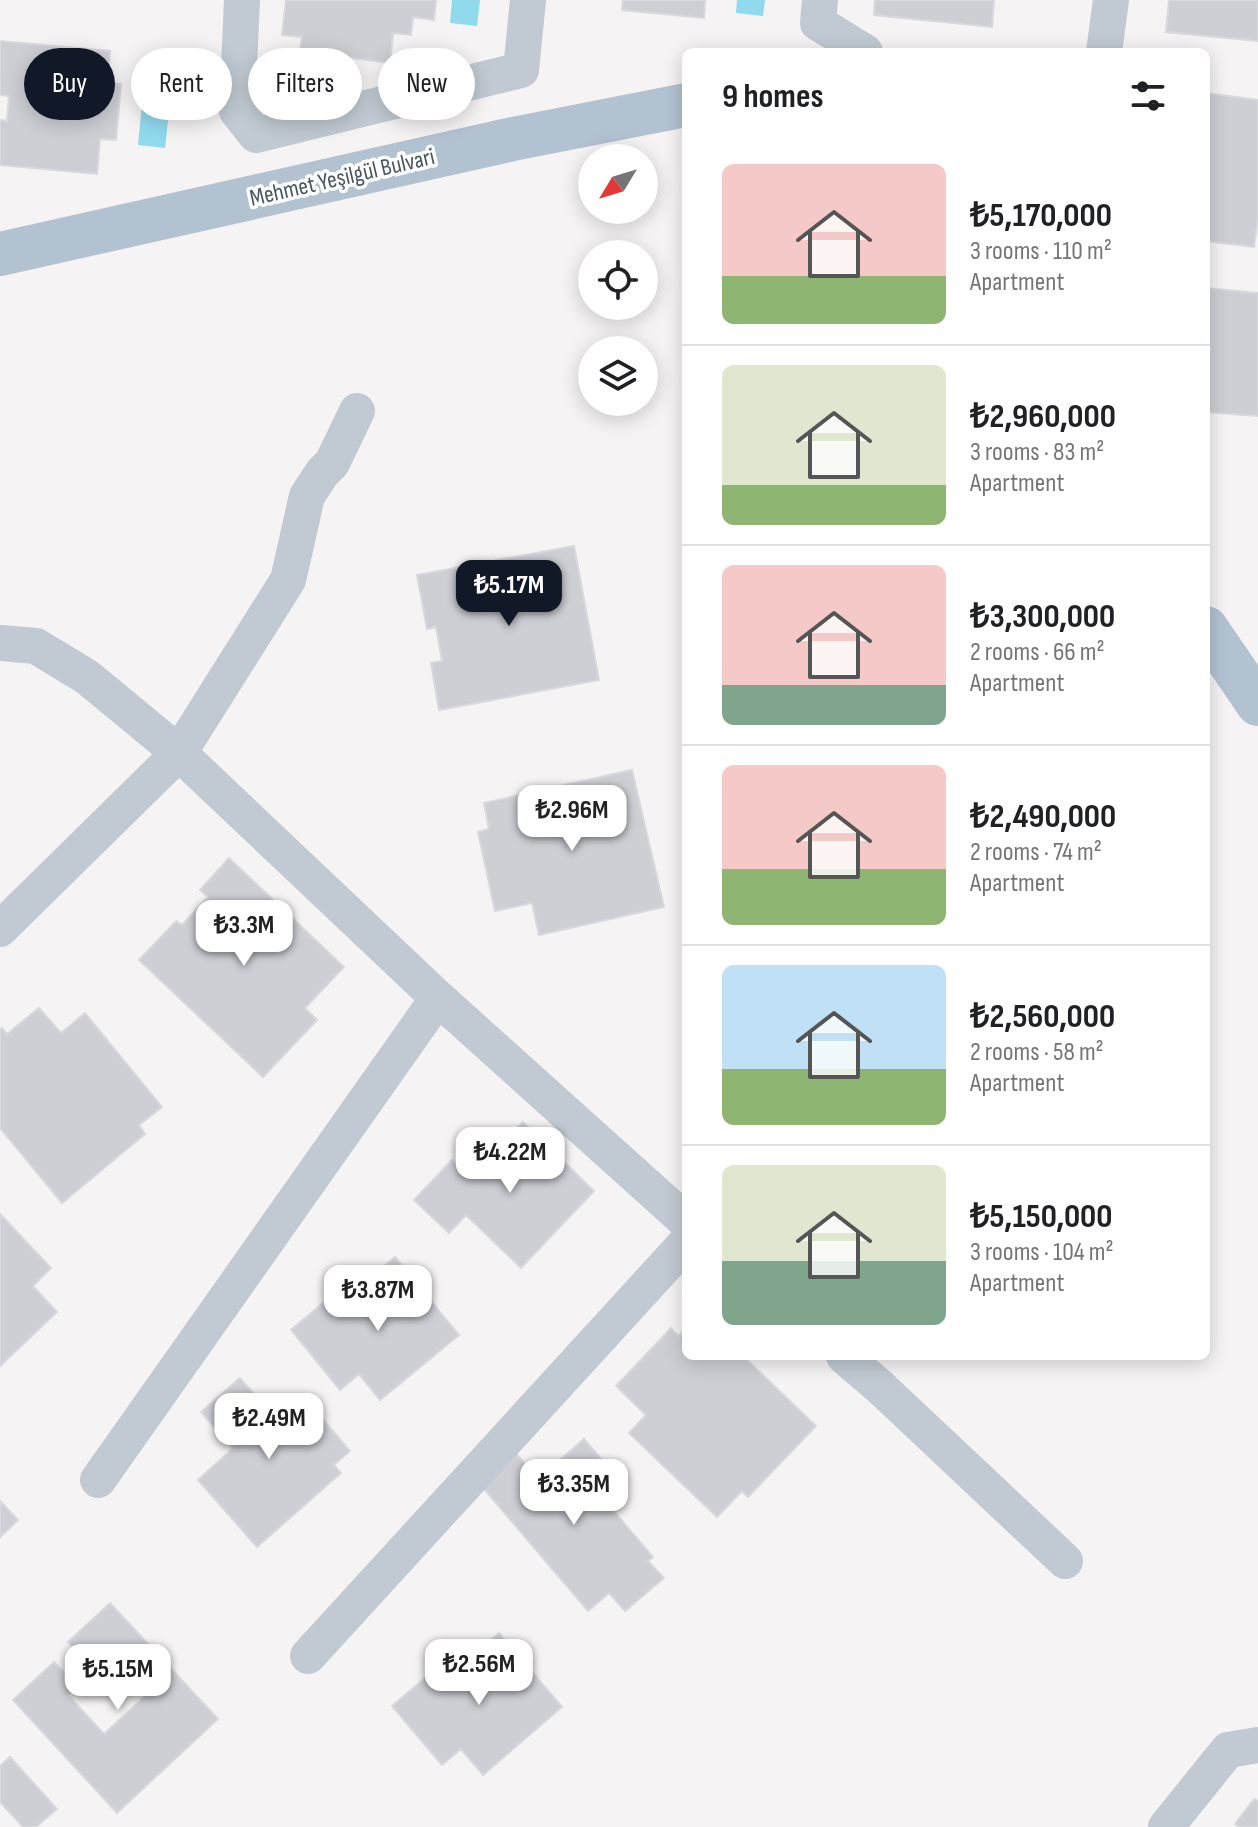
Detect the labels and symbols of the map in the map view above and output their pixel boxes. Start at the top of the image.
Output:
street label: Mehmet Yeşilgül Bulvari [247,142,437,213]
north arrow [578,144,658,224]
pin: ₺5.17M [444,560,574,628]
pin: ₺2.96M [507,785,637,853]
pin: ₺3.3M [188,900,300,968]
pin: ₺4.22M [445,1127,575,1195]
pin: ₺3.87M [313,1265,443,1333]
pin: ₺2.49M [204,1393,334,1461]
pin: ₺3.35M [509,1459,639,1527]
pin: ₺2.56M [414,1639,544,1707]
pin: ₺5.15M [53,1644,183,1712]

